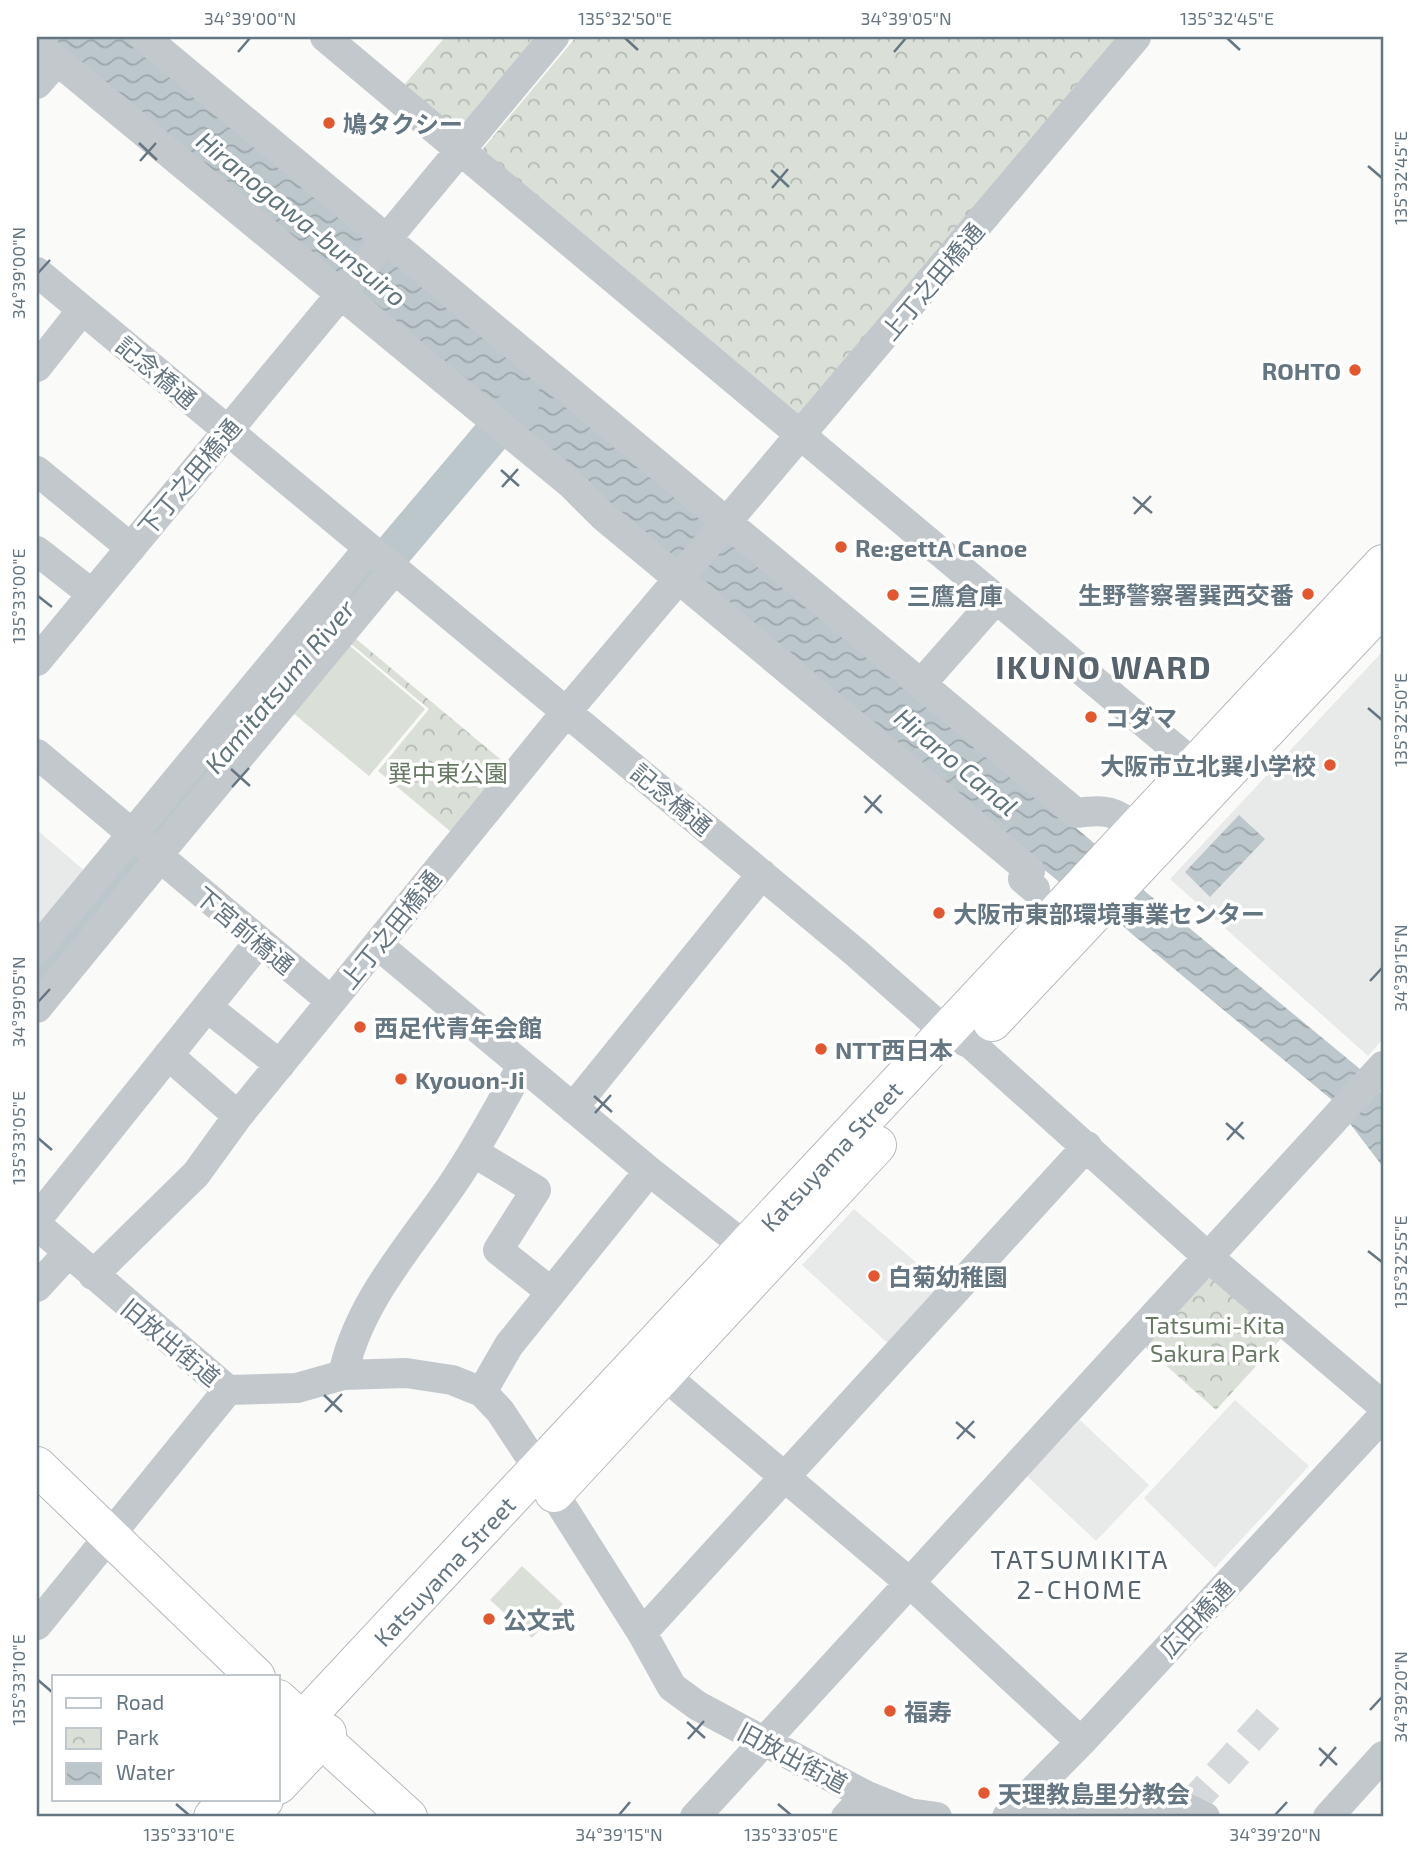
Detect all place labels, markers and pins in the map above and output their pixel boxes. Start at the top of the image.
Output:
place label: 鳩タクシー [343,109,463,138]
marker: 鳩タクシー [321,115,337,131]
place label: ROHTO [1262,356,1341,385]
marker: ROHTO [1347,362,1363,378]
place label: Re:gettA Canoe [855,533,1027,562]
marker: Re:gettA Canoe [833,539,849,555]
place label: 生野警察署巽西交番 [1078,580,1294,609]
place label: 三鷹倉庫 [907,581,1003,610]
marker: 生野警察署巽西交番 [1300,586,1316,602]
marker: 三鷹倉庫 [885,587,901,603]
place label: コダマ [1105,703,1177,732]
marker: コダマ [1083,709,1099,725]
place label: 大阪市立北巽小学校 [1100,751,1316,780]
marker: 大阪市立北巽小学校 [1322,757,1338,773]
place label: 大阪市東部環境事業センター [953,899,1265,928]
marker: 大阪市東部環境事業センター [931,905,947,921]
place label: 西足代青年会館 [374,1013,542,1042]
marker: 西足代青年会館 [352,1019,368,1035]
place label: NTT西日本 [835,1035,953,1064]
marker: NTT西日本 [813,1041,829,1057]
place label: Kyouon-Ji [415,1065,525,1094]
marker: Kyouon-Ji [393,1071,409,1087]
place label: 白菊幼稚園 [888,1262,1008,1291]
marker: 白菊幼稚園 [866,1268,882,1284]
place label: 公文式 [503,1605,575,1634]
marker: 公文式 [481,1611,497,1627]
place label: 福寿 [904,1697,952,1726]
marker: 福寿 [882,1703,898,1719]
place label: 天理教島里分教会 [998,1779,1190,1808]
marker: 天理教島里分教会 [976,1785,992,1801]

